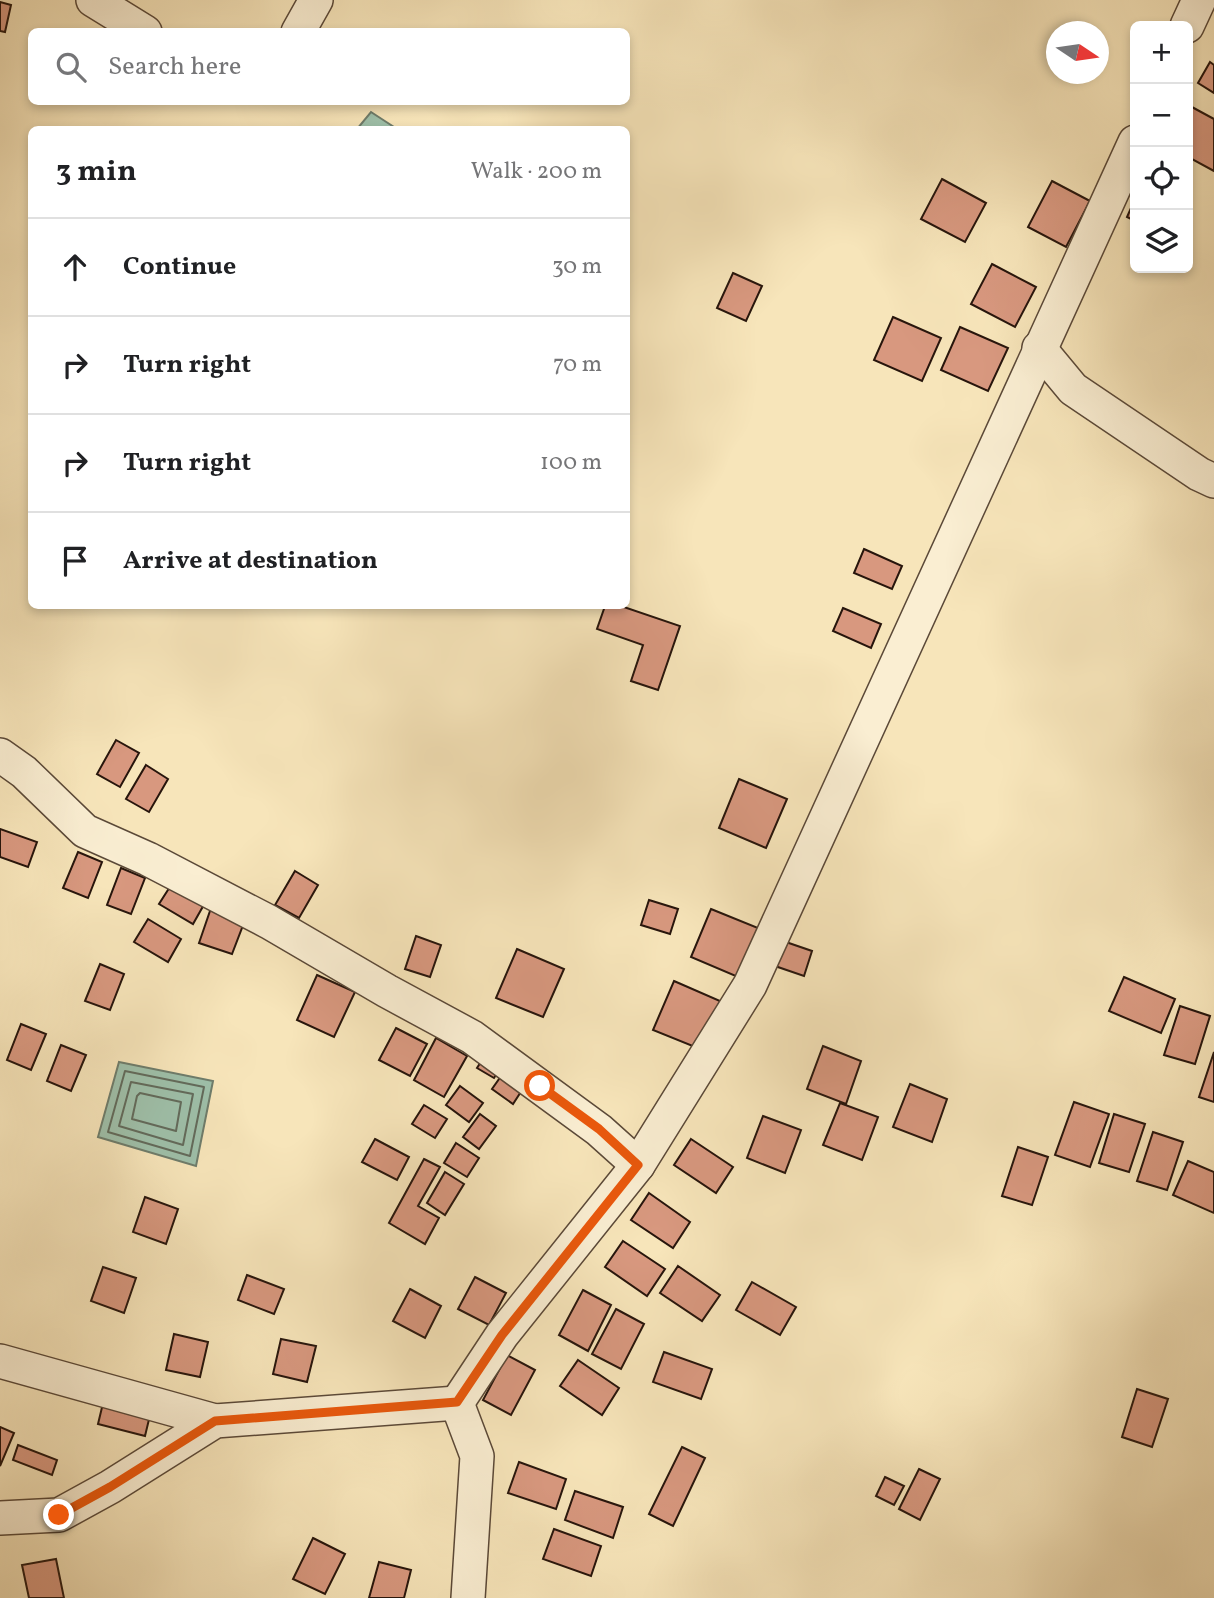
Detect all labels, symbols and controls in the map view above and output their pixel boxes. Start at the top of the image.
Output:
north arrow [1046,21,1109,84]
map controls [1130,21,1193,273]
button: + [1130,21,1193,84]
search box [28,28,630,105]
icon: search [52,48,90,86]
text: Search here [108,49,241,85]
button: − [1130,84,1193,147]
button: locate [1130,147,1193,210]
text: 3 min [56,151,137,193]
text: Walk · 200 m [471,156,602,188]
button: layers [1130,210,1193,273]
icon: ahead [56,248,94,286]
text: Continue [123,249,236,285]
text: 30 m [552,251,602,283]
icon: right [56,346,94,384]
text: Turn right [123,347,251,383]
text: 70 m [553,349,602,381]
icon: right [56,444,94,482]
text: Turn right [123,445,251,481]
text: 100 m [540,447,602,479]
icon: arrive [56,542,94,580]
text: Arrive at destination [123,543,378,579]
route start [524,1070,555,1101]
route end [43,1499,74,1530]

